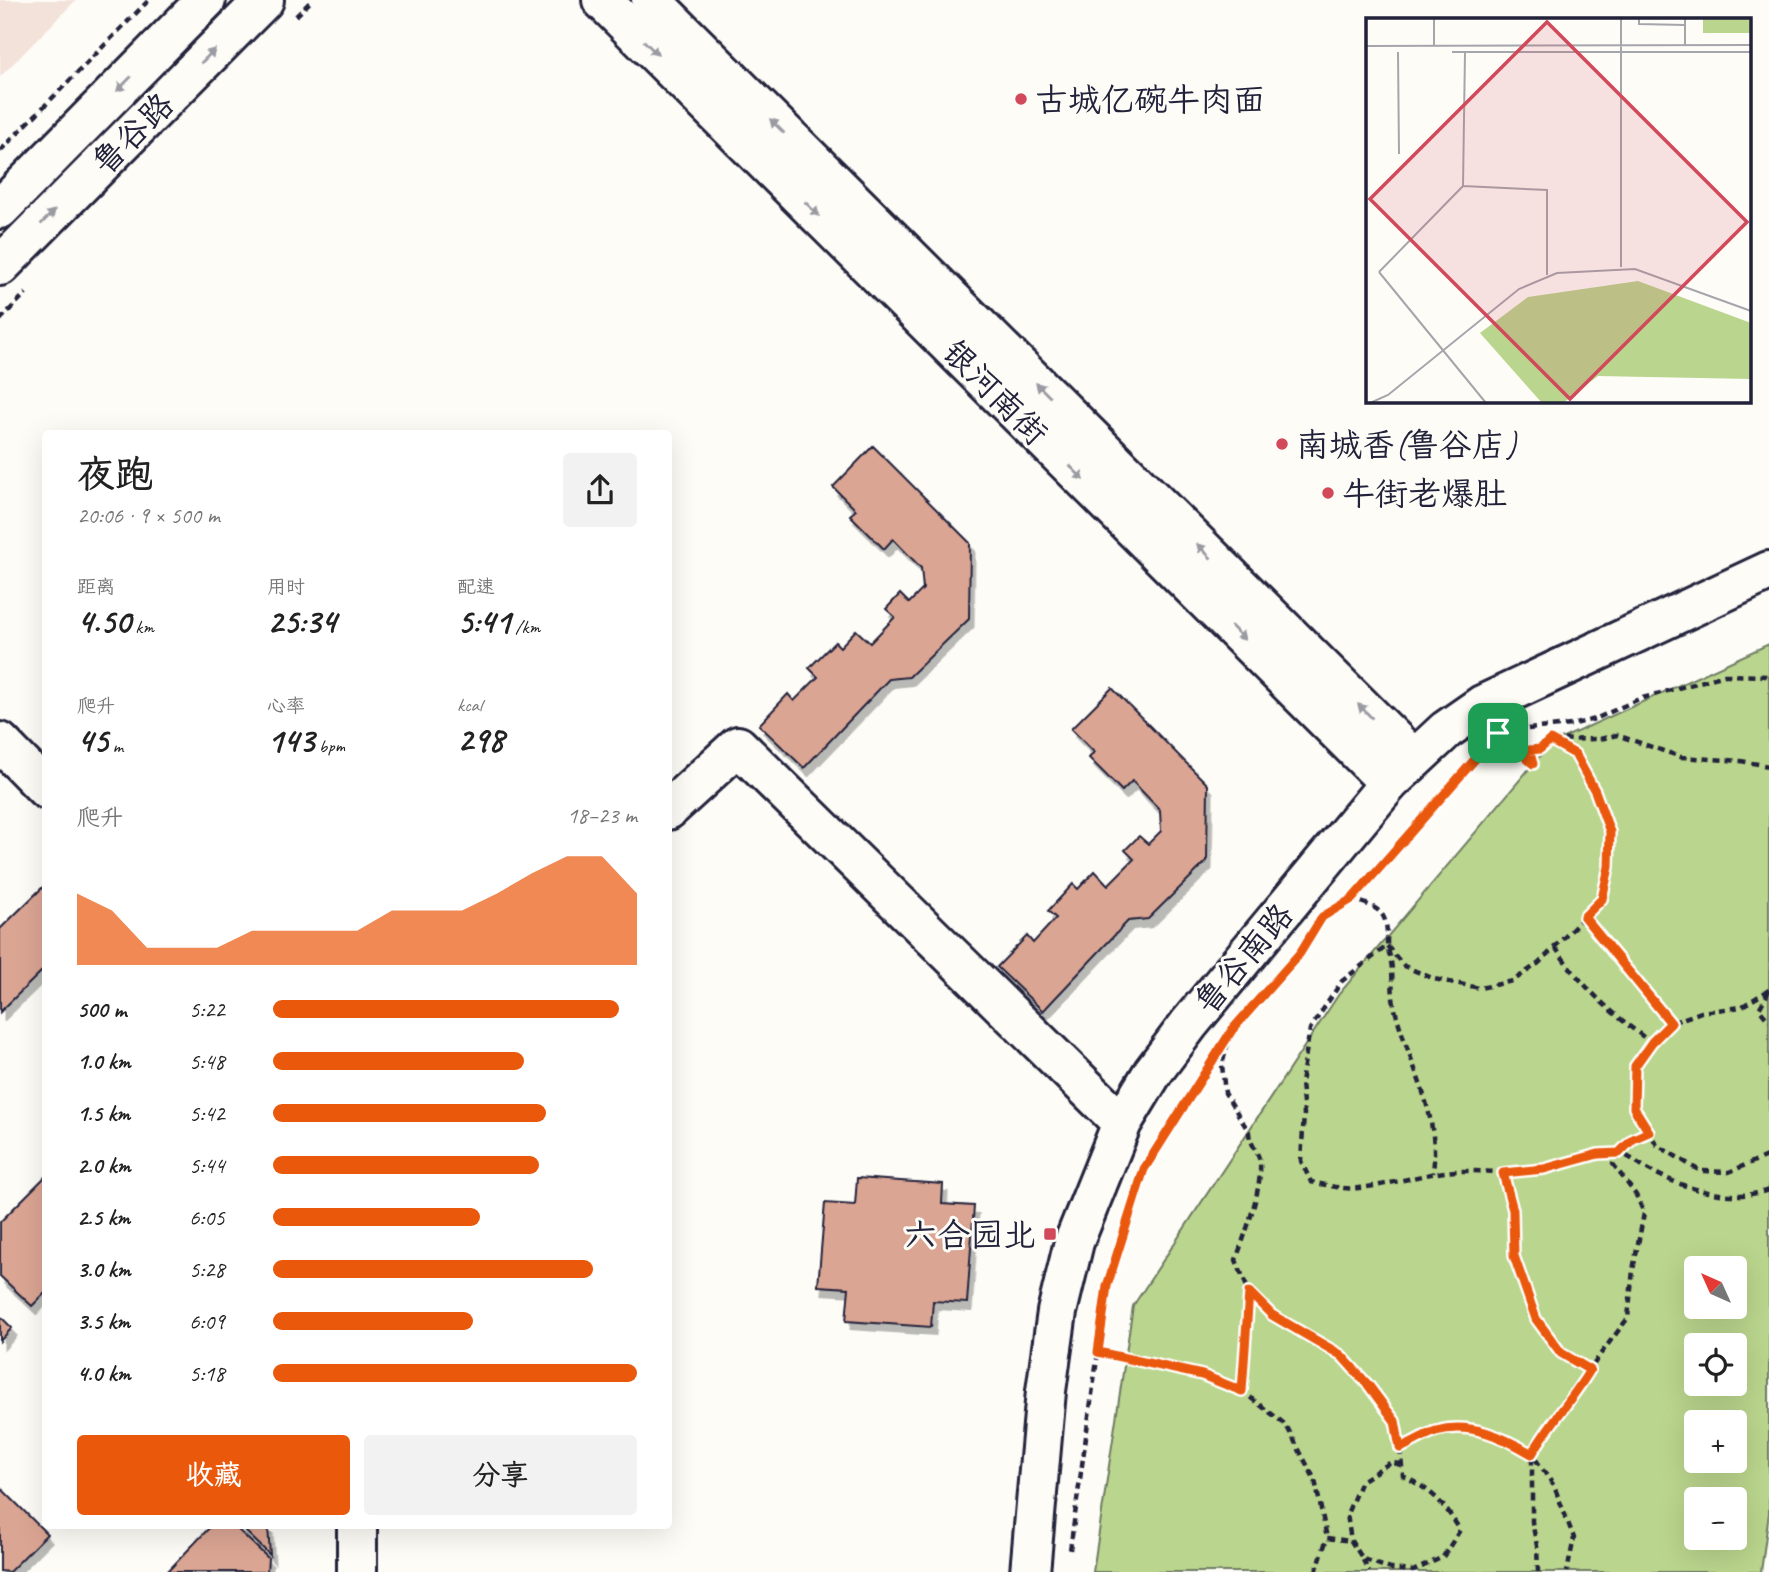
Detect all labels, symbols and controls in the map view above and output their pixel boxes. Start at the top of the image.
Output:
inset map [1366,18,1752,402]
one-way arrow [642,40,659,57]
one-way arrow [200,48,216,65]
one-way arrow [115,75,132,92]
place label: 古城亿碗牛肉面 [1035,79,1266,121]
street label: 鲁谷路 [83,84,183,184]
marker: 古城亿碗牛肉面 [1013,91,1029,107]
one-way arrow [770,118,786,135]
one-way arrow [803,200,820,217]
one-way arrow [39,210,56,226]
street label: 银河南街 [934,331,1057,454]
one-way arrow [1035,382,1051,398]
place label: 南城香(鲁谷店) [1296,424,1518,466]
marker: 南城香(鲁谷店) [1274,436,1290,452]
text: 夜跑 [77,451,153,498]
button: share [563,453,637,527]
one-way arrow [1069,465,1085,481]
place label: 牛街老爆肚 [1342,473,1507,515]
marker: 牛街老爆肚 [1320,485,1336,501]
text: 20:06 · 9 × 500 m [77,501,220,530]
one-way arrow [1196,543,1213,559]
text: 距离 [77,575,115,599]
text: 用时 [267,575,305,599]
text: 配速 [457,575,495,599]
text: 4.50 [77,599,131,644]
text: 25:34 [267,599,336,644]
text: 5:41 [457,599,511,644]
text: km [131,615,154,639]
text: /km [511,615,540,639]
one-way arrow [1230,625,1247,642]
text: kcal [457,693,482,717]
text: 爬升 [77,694,115,718]
text: 心率 [267,694,305,718]
one-way arrow [1358,703,1374,720]
pin [1468,703,1528,763]
icon: arrive [1479,714,1517,752]
text: 298 [457,717,504,762]
text: 45 [77,718,108,763]
text: 143 [267,718,314,763]
text: m [108,734,123,758]
text: bpm [314,734,345,758]
text: 18–23 m [567,801,637,830]
text: 爬升 [77,803,123,832]
street label: 鲁谷南路 [1185,895,1302,1023]
text: 500 m [77,995,126,1024]
text: 5:22 [189,995,225,1024]
text: 1.0 km [77,1047,131,1076]
text: 5:48 [189,1047,225,1076]
text: 1.5 km [77,1099,130,1128]
text: 5:42 [189,1099,225,1128]
text: 2.0 km [77,1151,131,1180]
text: 5:44 [189,1151,225,1180]
text: 2.5 km [77,1203,130,1232]
text: 6:05 [189,1203,225,1232]
place label: 六合园北 [904,1214,1036,1256]
marker: 六合园北 [1042,1226,1058,1242]
text: 3.0 km [77,1255,131,1284]
text: 5:28 [189,1255,225,1284]
north arrow [1684,1256,1746,1320]
map controls [1684,1256,1747,1550]
text: 3.5 km [77,1307,130,1336]
text: 6:09 [189,1307,225,1336]
button: locate [1684,1333,1747,1396]
text: 4.0 km [77,1359,131,1388]
text: 5:18 [189,1359,225,1388]
button: + [1684,1410,1747,1473]
button: 收藏 [77,1435,350,1515]
button: 分享 [364,1435,637,1515]
button: − [1684,1487,1747,1550]

